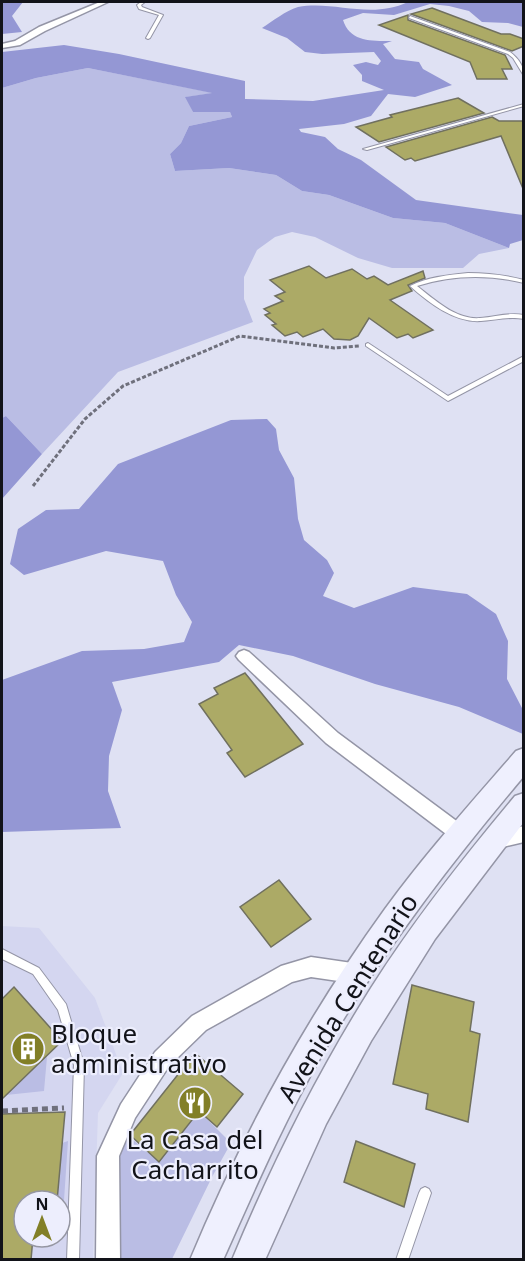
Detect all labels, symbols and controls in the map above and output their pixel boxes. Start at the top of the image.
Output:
street label: Avenida Centenario [268,886,426,1109]
place label: Bloque administrativo [51,1015,227,1081]
building icon: Bloque administrativo [10,1031,46,1067]
restaurant icon: La Casa del Cacharrito [177,1085,213,1121]
place label: La Casa del Cacharrito [126,1121,264,1187]
north arrow [12,1189,72,1249]
text: N [35,1193,49,1215]

